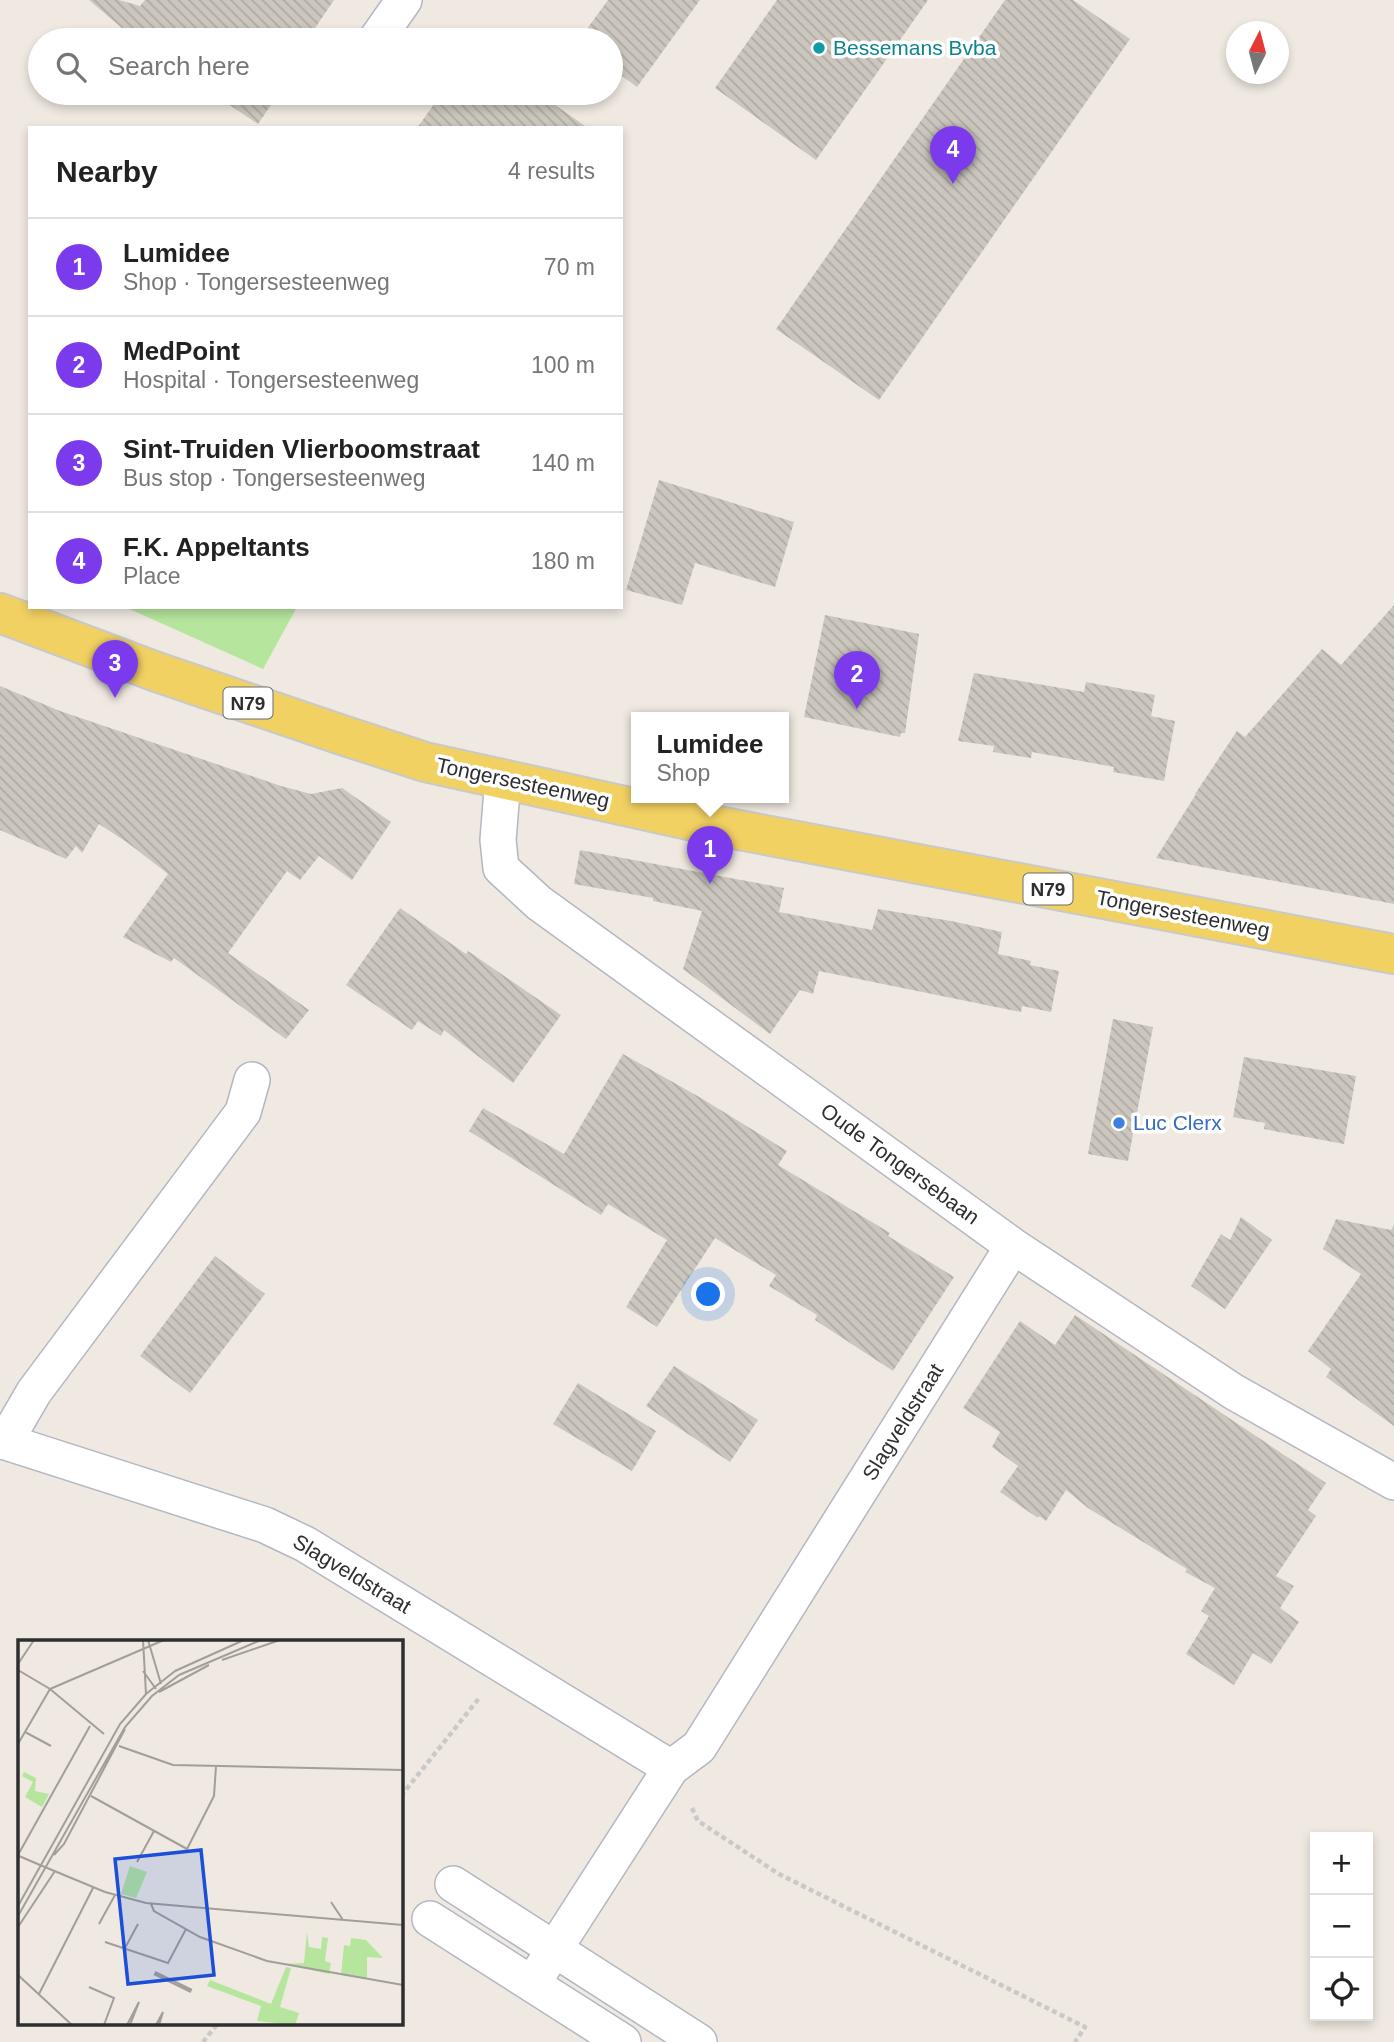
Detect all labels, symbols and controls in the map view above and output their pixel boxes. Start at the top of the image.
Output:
north arrow [1226,21,1289,84]
search box [28,28,623,105]
place label: Bessemans Bvba [833,36,997,59]
marker: Bessemans Bvba [811,40,827,56]
icon: search [52,48,90,86]
text: Search here [108,51,250,81]
pin: 4 [930,126,976,184]
text: Nearby [56,155,158,188]
text: 4 results [508,158,595,184]
text: Lumidee [123,238,230,268]
text: 1 [73,254,85,280]
text: 70 m [544,254,595,280]
text: Shop · Tongersesteenweg [123,269,390,295]
text: MedPoint [123,336,240,366]
text: 2 [73,352,85,378]
text: 100 m [531,352,595,378]
text: Hospital · Tongersesteenweg [123,367,419,393]
text: Sint-Truiden Vlierboomstraat [123,434,480,464]
text: 3 [73,450,85,476]
text: 140 m [531,450,595,476]
text: Bus stop · Tongersesteenweg [123,465,426,491]
text: F.K. Appeltants [123,532,310,562]
text: 4 [73,548,85,574]
text: 180 m [531,548,595,574]
text: Place [123,563,181,589]
pin: 3 [92,640,138,698]
pin: 2 [834,651,880,709]
road number: N79 [224,688,272,718]
popup [631,712,789,803]
text: Lumidee [657,729,763,759]
street label: Tongersesteenweg [434,753,612,812]
text: Shop [657,760,710,786]
pin: 1 [687,826,733,884]
road number: N79 [1024,874,1072,904]
street label: Tongersesteenweg [1094,885,1272,942]
street label: Oude Tongersebaan [817,1098,984,1229]
place label: Luc Clerx [1133,1111,1222,1134]
marker: Luc Clerx [1111,1115,1127,1131]
your location [691,1277,725,1311]
street label: Slagveldstraat [858,1359,948,1484]
street label: Slagveldstraat [289,1529,415,1618]
inset map [18,1640,402,2024]
map controls [1310,1832,1373,2021]
button: + [1310,1832,1373,1895]
button: − [1310,1895,1373,1958]
button: locate [1310,1958,1373,2021]

